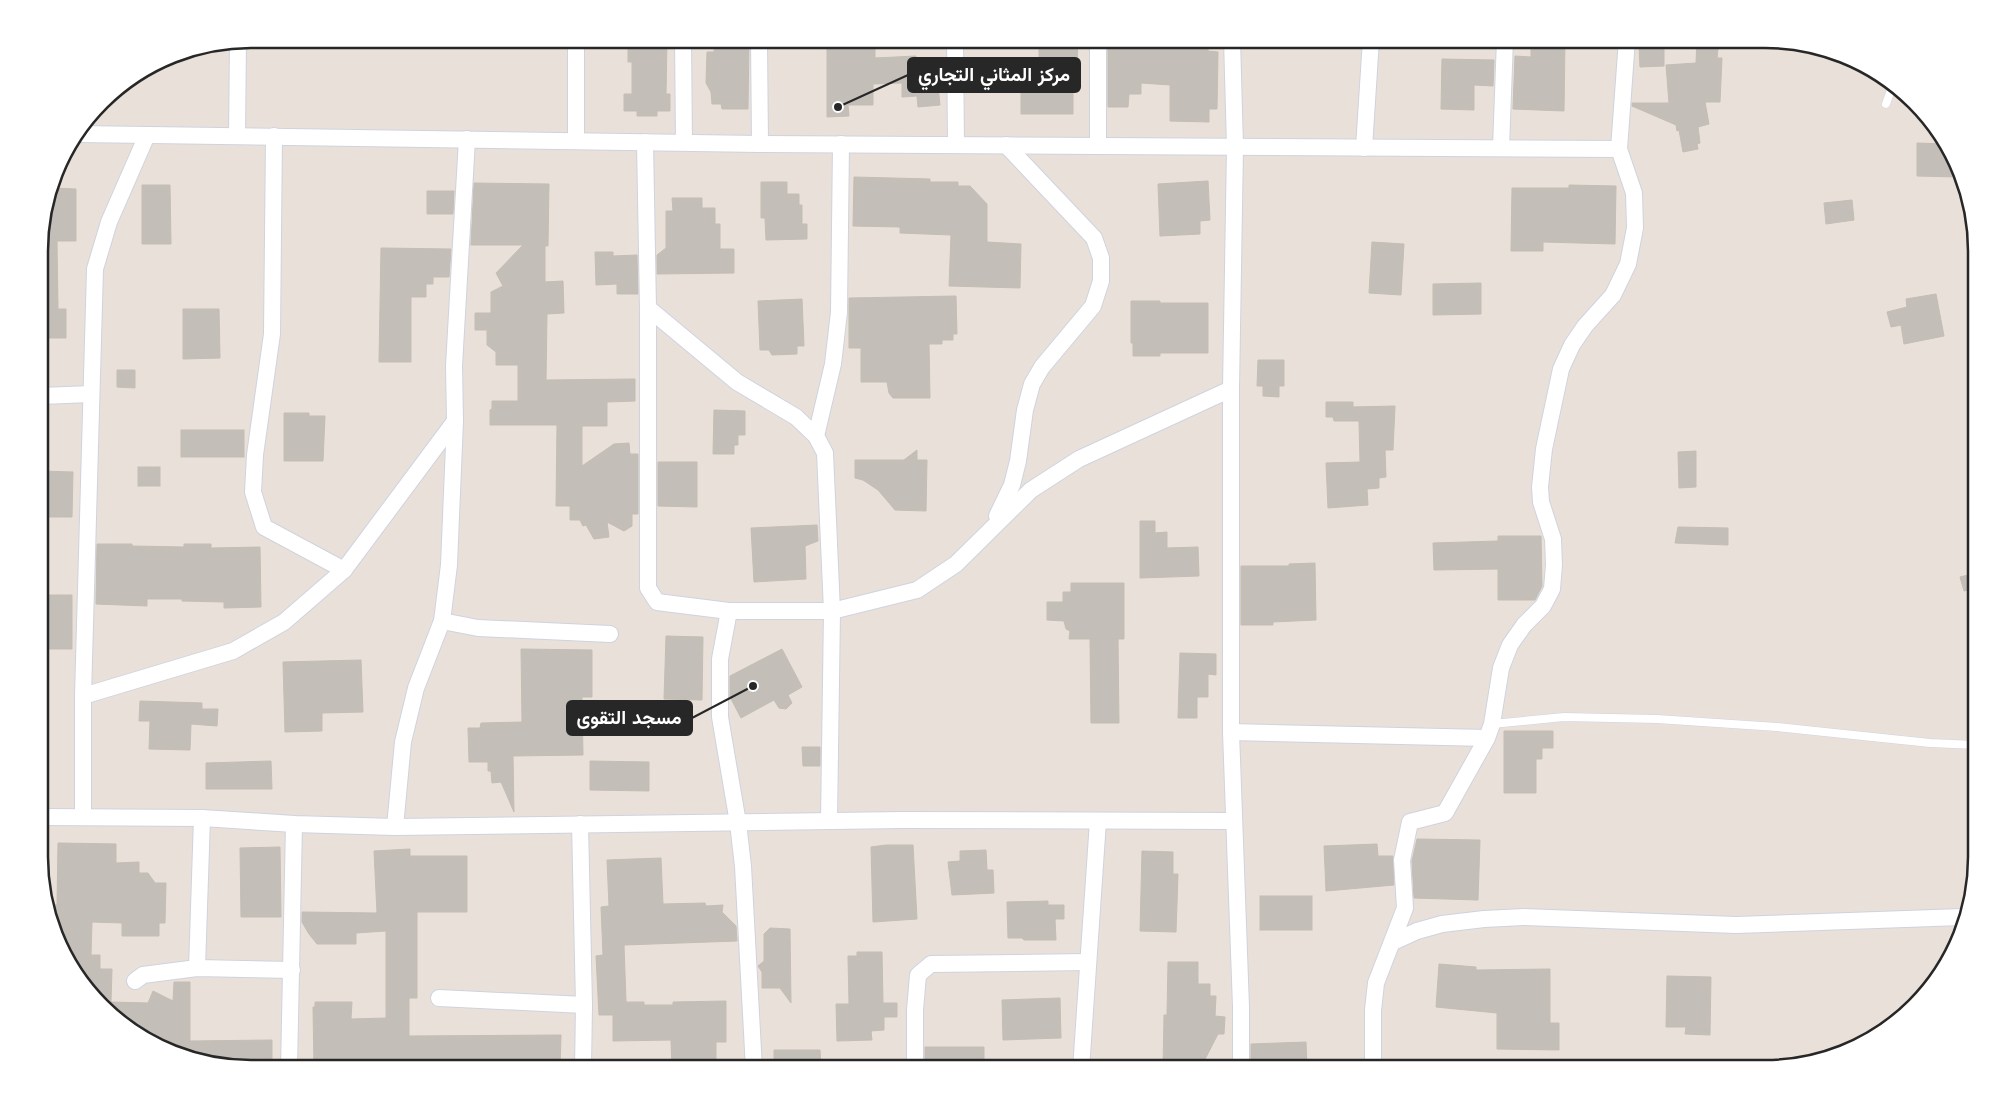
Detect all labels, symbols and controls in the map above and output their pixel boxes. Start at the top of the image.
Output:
callout: مركز المثاني التجاري [908,58,1080,92]
text: مركز المثاني التجاري [918,61,1070,91]
callout: مسجد التقوى [567,701,692,735]
text: مسجد التقوى [577,704,681,731]

